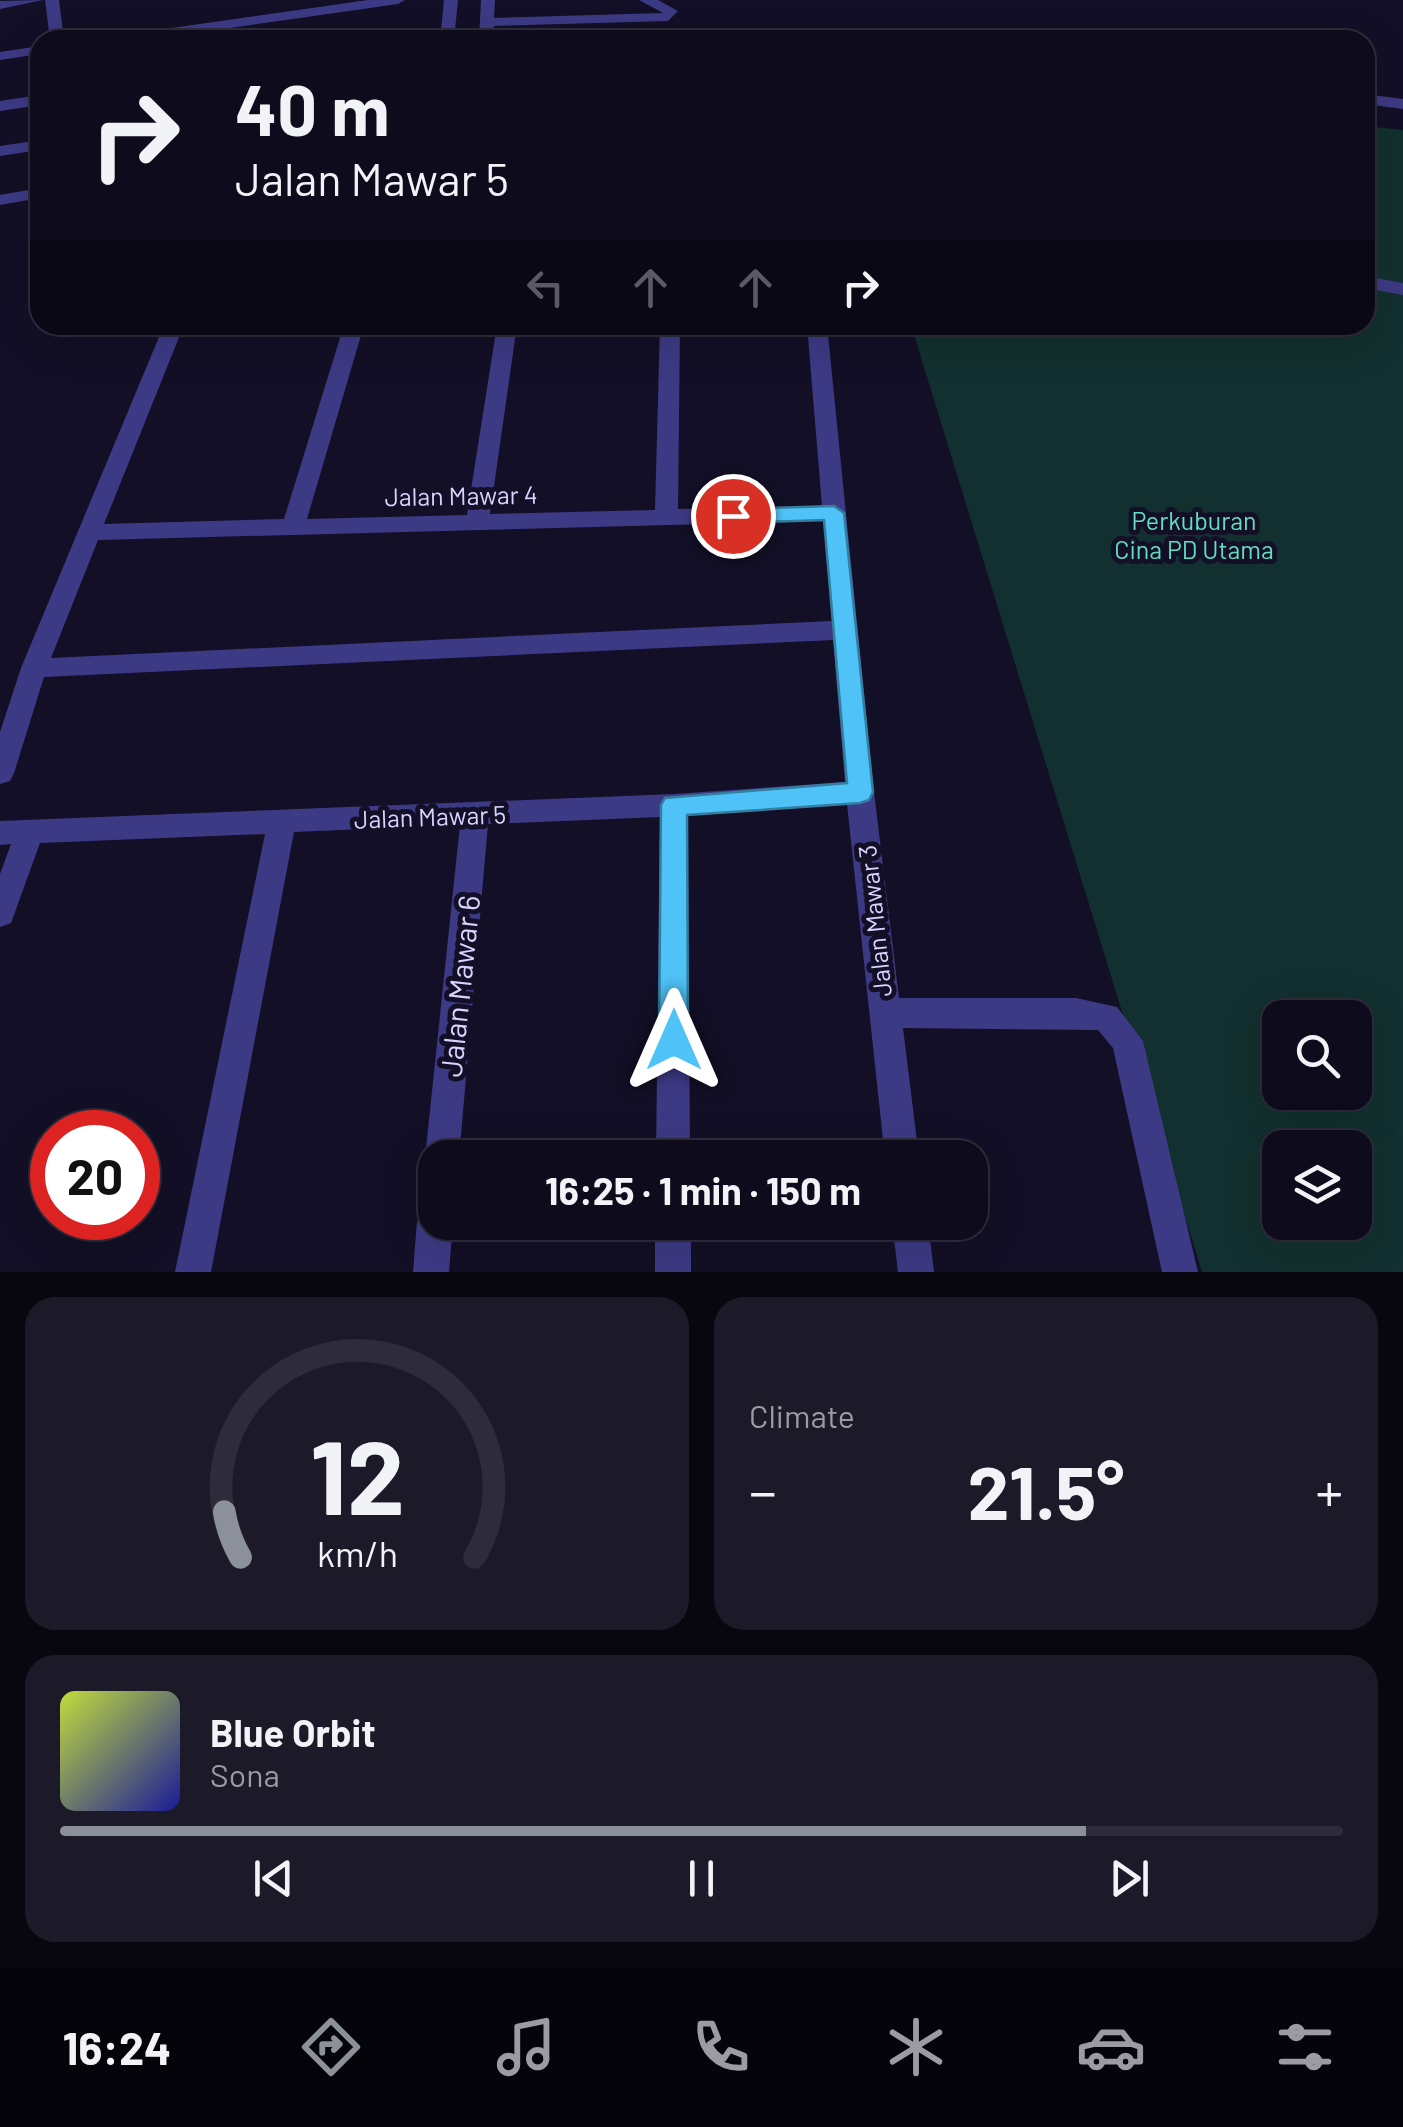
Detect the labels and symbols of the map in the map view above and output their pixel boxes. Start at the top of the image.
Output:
pin [691,474,776,559]
street label: Jalan Mawar 4 [384,479,538,511]
park label: Perkuburan Cina PD Utama [1114,505,1274,564]
street label: Jalan Mawar 5 [353,798,507,834]
street label: Jalan Mawar 3 [851,844,897,998]
street label: Jalan Mawar 6 [432,893,486,1079]
position arrow [622,988,726,1092]
speed limit sign: 20 [30,1110,160,1240]

